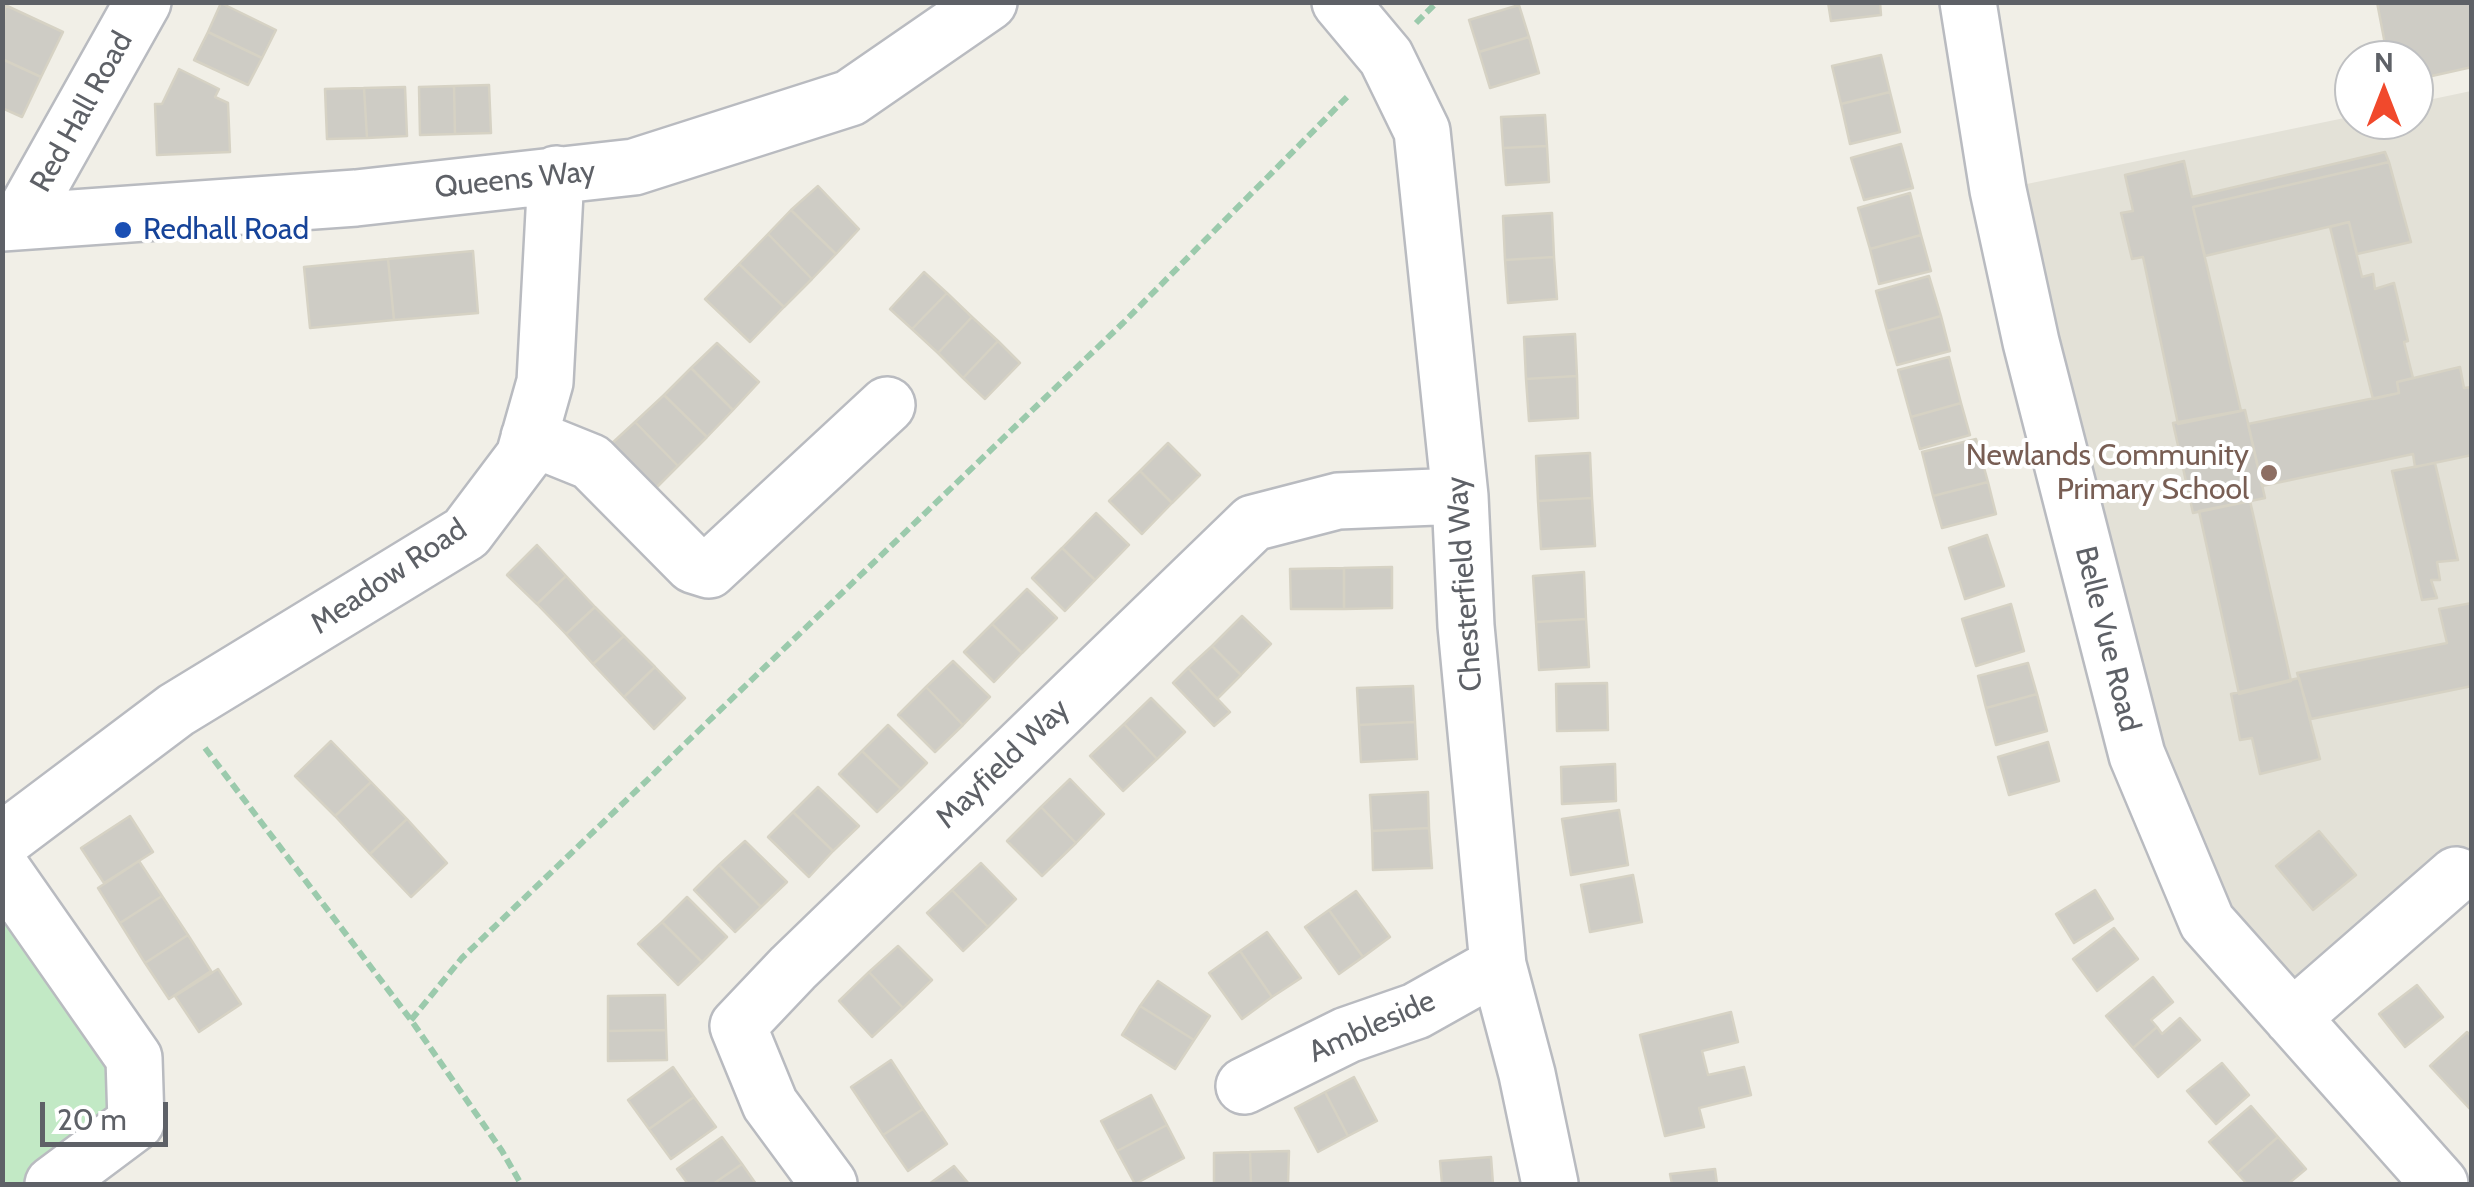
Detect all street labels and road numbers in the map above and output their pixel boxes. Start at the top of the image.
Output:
street label: Red Hall Road [23,26,141,198]
street label: Queens Way [433,154,597,206]
street label: Chesterfield Way [1440,475,1490,693]
street label: Meadow Road [304,512,474,642]
street label: Belle Vue Road [2067,543,2147,735]
street label: Mayfield Way [929,692,1077,836]
street label: Ambleside [1303,983,1441,1071]

